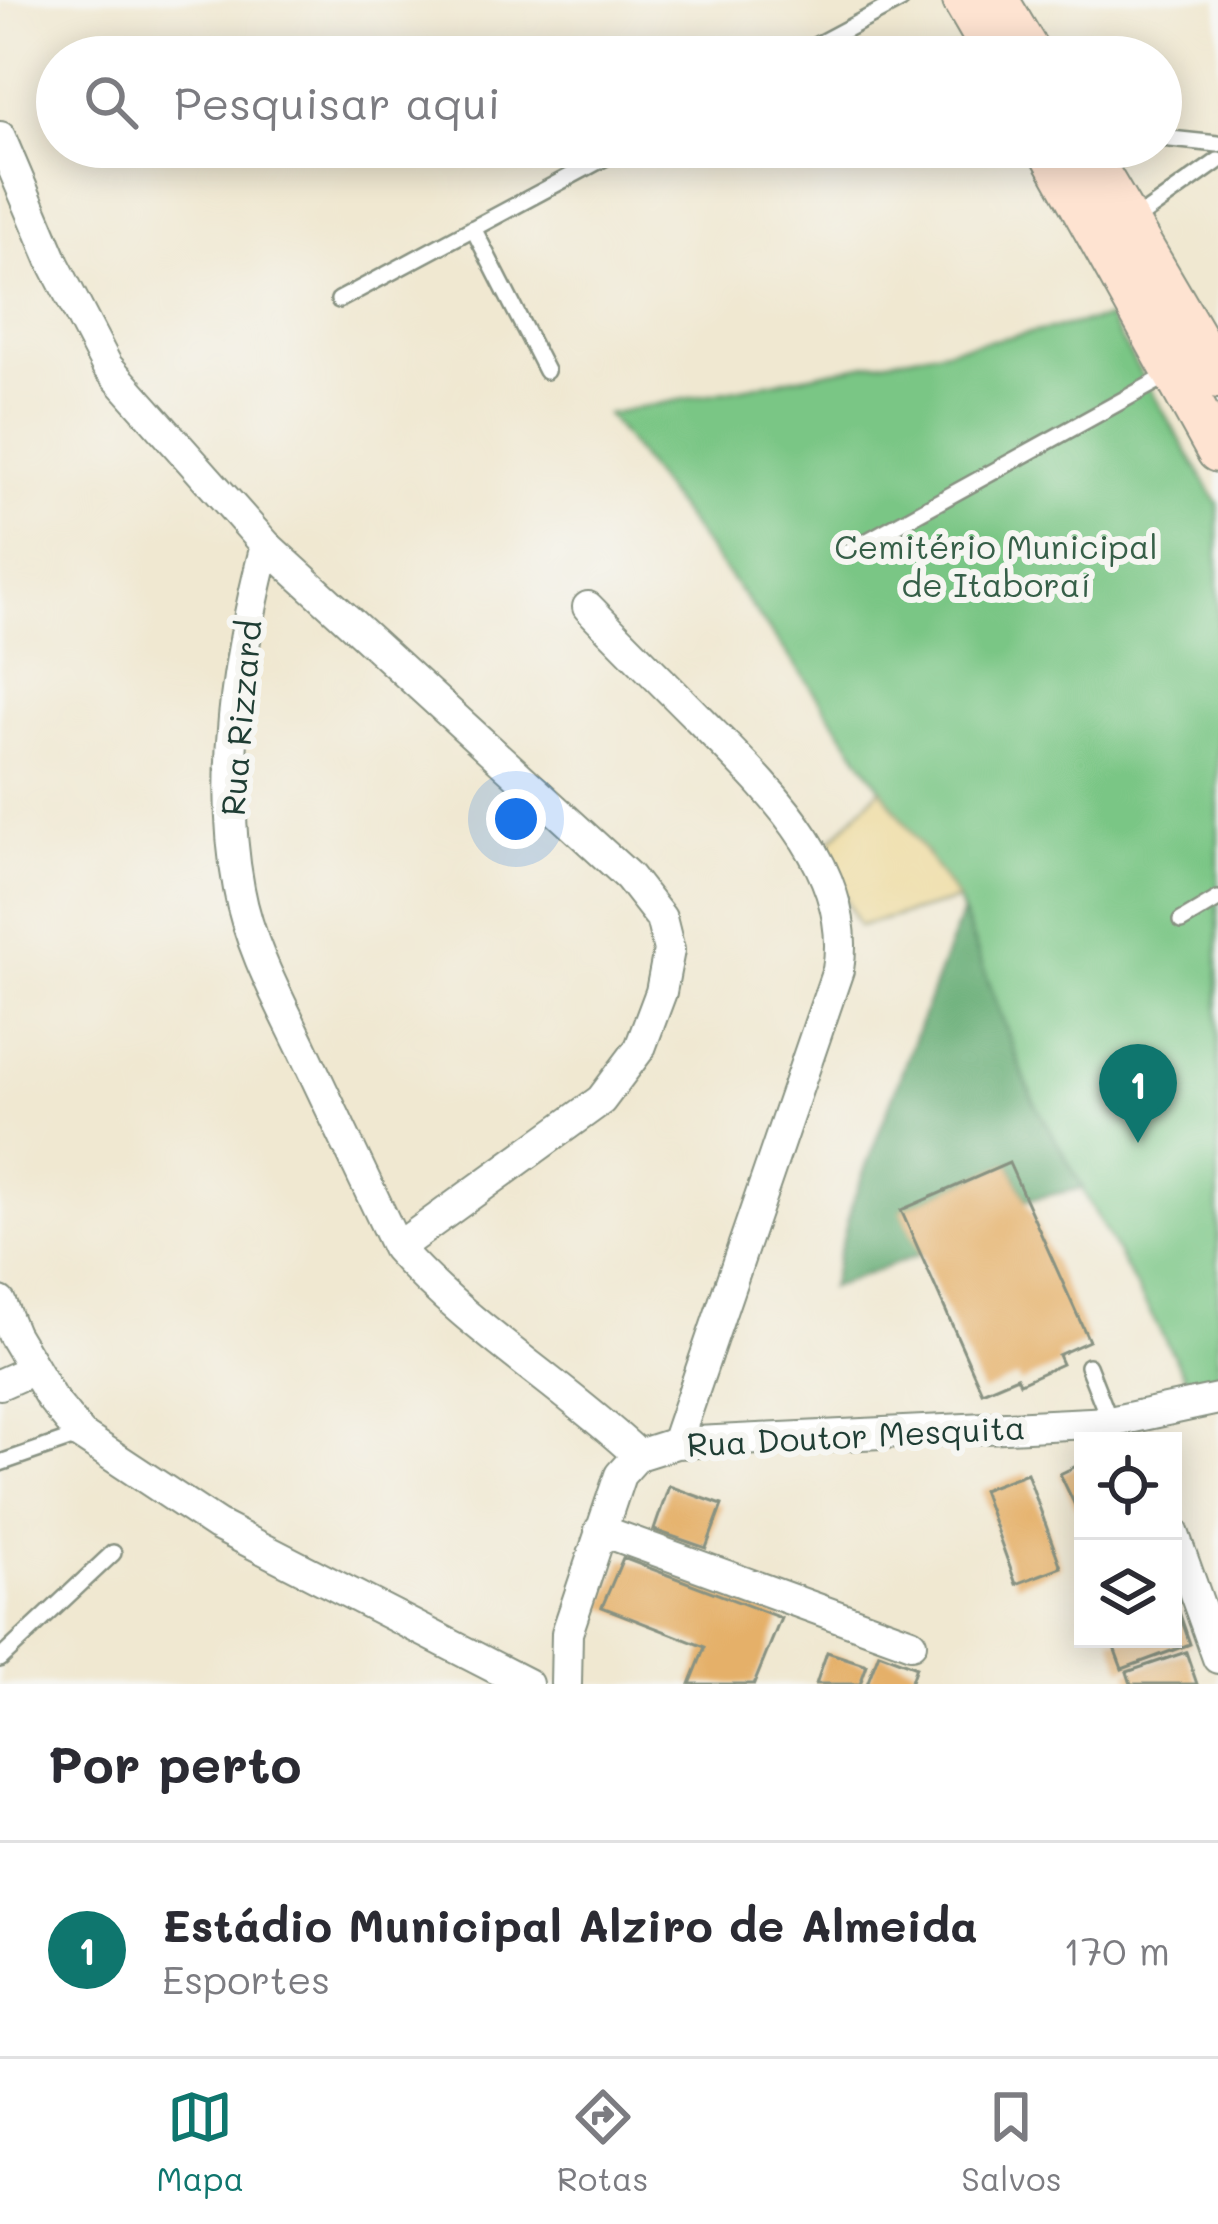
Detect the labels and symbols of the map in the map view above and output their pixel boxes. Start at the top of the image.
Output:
park label: Cemitério Municipal de Itaboraí [834,524,1158,605]
street label: Rua Rizzard [210,618,269,818]
your location [486,789,546,849]
pin: 1 [1099,1044,1177,1143]
street label: Rua Doutor Mesquita [686,1404,1026,1465]

